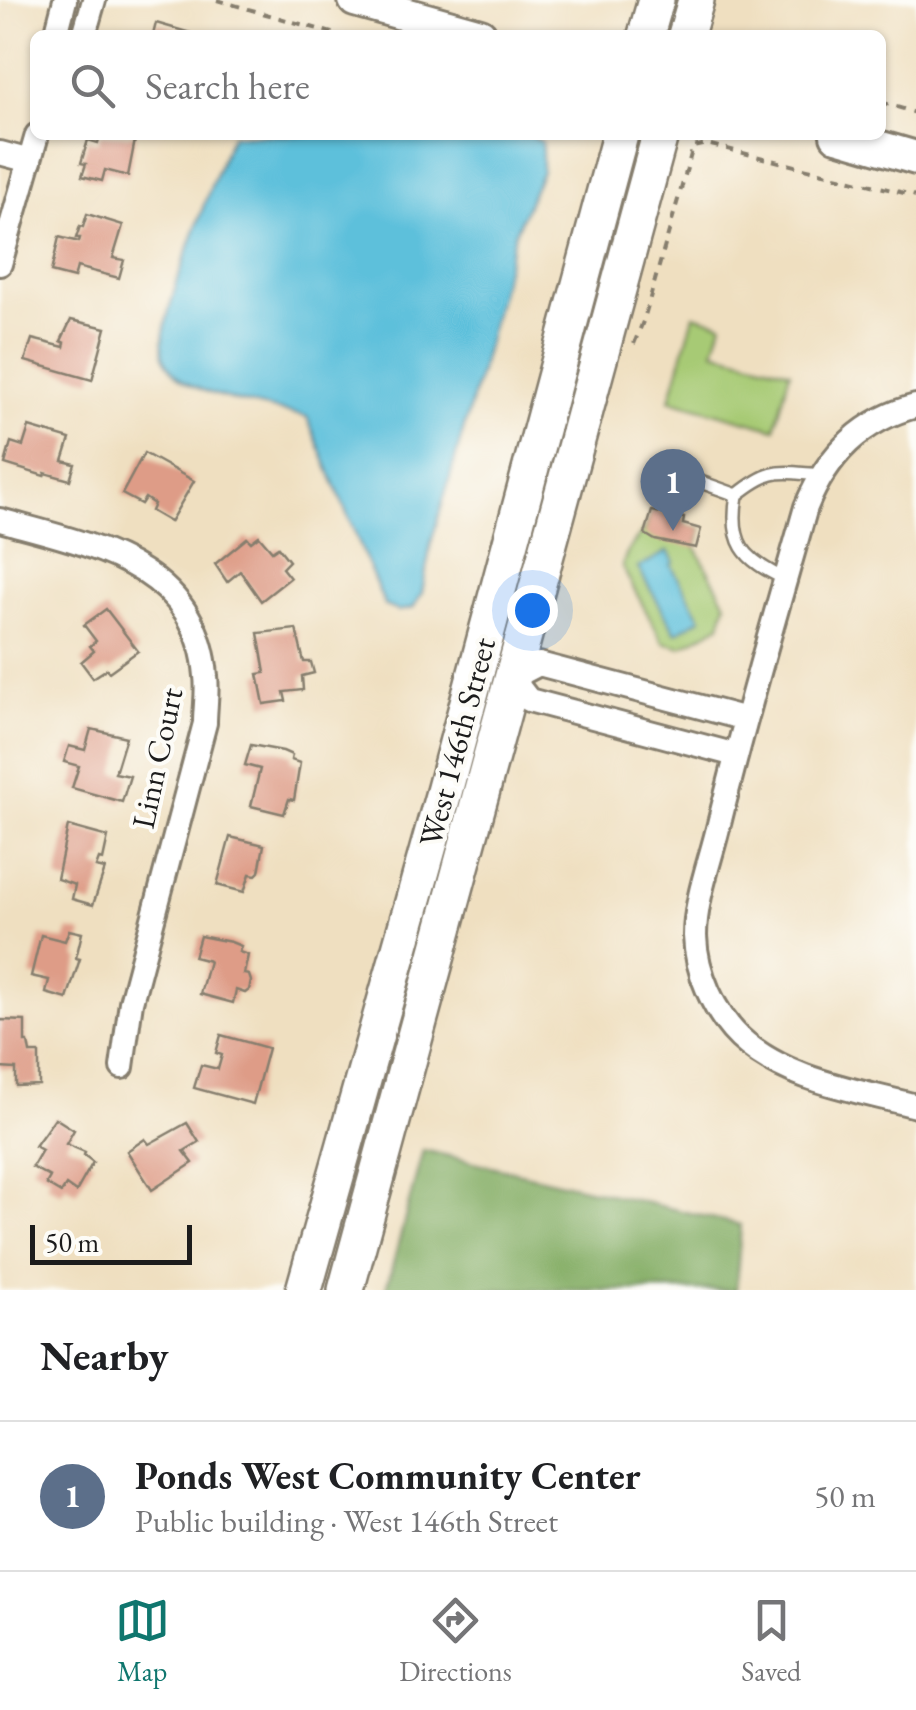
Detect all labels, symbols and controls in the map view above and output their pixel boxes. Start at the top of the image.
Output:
search box [30,30,886,140]
icon: search [65,58,120,113]
text: Search here [145,61,310,110]
pin: 1 [640,448,706,531]
your location [507,585,558,636]
street label: West 146th Street [409,633,505,851]
street label: Linn Court [122,684,192,832]
scale bar [30,1220,192,1264]
text: 50 m [45,1224,99,1260]
text: Nearby [40,1328,169,1383]
text: Ponds West Community Center [135,1451,640,1500]
text: 1 [64,1475,81,1517]
text: 50 m [814,1475,876,1517]
text: Public building · West 146th Street [135,1500,558,1542]
tab: Map [115,1593,170,1689]
tab: Directions [399,1593,512,1689]
tab: Saved [741,1593,801,1689]

